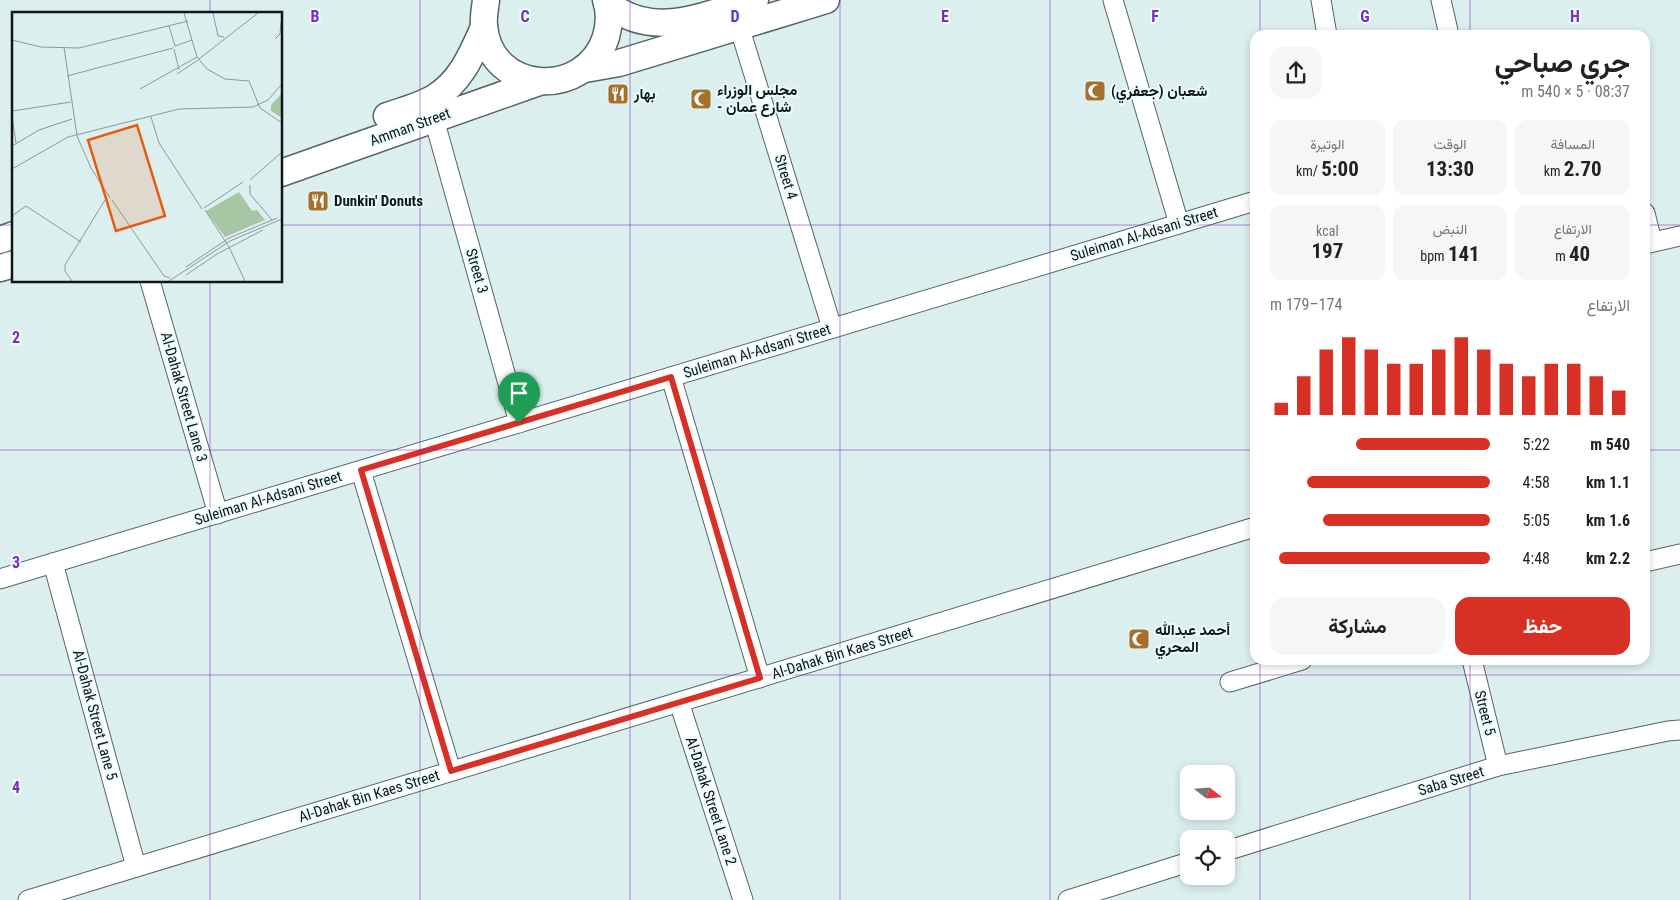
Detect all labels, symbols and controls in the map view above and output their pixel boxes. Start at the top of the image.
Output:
text: B [311,7,320,26]
text: C [520,7,530,26]
text: D [730,7,740,26]
text: E [941,7,949,26]
text: F [1151,7,1159,26]
text: G [1360,7,1370,26]
text: H [1570,7,1580,26]
inset map [12,12,282,282]
text: جري صباحي [1495,46,1630,79]
button: share [1270,47,1322,99]
mosque icon: شعبان (جعفري) [1083,79,1107,103]
place label: مجلس الوزراء - شارع عمان [717,81,797,117]
restaurant icon: بهار [606,82,630,106]
place label: شعبان (جعفري) [1111,82,1208,104]
text: 08:37 · 5 × 540 m [1521,82,1630,101]
place label: بهار [633,85,656,103]
mosque icon: مجلس الوزراء - شارع عمان [689,87,713,111]
street label: Amman Street [367,104,453,150]
text: الوتيرة [1310,136,1344,152]
text: الوقت [1434,136,1466,152]
text: المسافة [1550,136,1595,152]
street label: Street 4 [771,152,801,202]
text: 5:00 [1321,157,1359,181]
text: 13:30 [1426,157,1474,181]
text: 2.70 [1564,157,1602,181]
text: /km [1296,163,1321,179]
text: km [1544,163,1564,179]
restaurant icon: Dunkin' Donuts [306,189,330,213]
place label: Dunkin' Donuts [334,192,423,210]
street label: Suleiman Al-Adsani Street [1068,203,1220,265]
text: النبض [1433,221,1467,237]
text: الارتفاع [1554,221,1592,237]
text: kcal [1316,223,1339,239]
text: 197 [1311,239,1343,263]
text: 141 [1448,242,1480,266]
text: 40 [1569,242,1590,266]
street label: Street 3 [462,246,492,296]
text: bpm [1420,248,1448,264]
text: m [1555,248,1569,264]
text: 174–179 m [1270,295,1342,314]
text: الارتفاع [1587,296,1630,315]
street label: Suleiman Al-Adsani Street [681,320,833,382]
text: 2 [12,328,20,347]
street label: Al-Dahak Street Lane 3 [157,330,211,464]
pin [498,372,540,423]
icon: arrive [505,379,533,407]
text: 5:22 [1523,435,1550,454]
text: 540 m [1590,435,1630,454]
street label: Suleiman Al-Adsani Street [192,467,344,529]
text: 4:58 [1523,473,1550,492]
text: 1.1 km [1586,473,1630,492]
text: 5:05 [1523,511,1550,530]
text: 1.6 km [1586,511,1630,530]
text: 4:48 [1523,549,1550,568]
text: 2.2 km [1586,549,1630,568]
text: 3 [12,553,20,572]
button: مشاركة [1270,597,1445,655]
button: حفظ [1455,597,1630,655]
place label: أحمد عبدالله المحري [1155,621,1230,660]
street label: Al-Dahak Bin Kaes Street [769,623,915,683]
mosque icon: أحمد عبدالله المحري [1127,627,1151,651]
street label: Al-Dahak Street Lane 5 [69,648,121,782]
street label: Street 5 [1471,689,1499,737]
street label: Al-Dahak Street Lane 2 [682,734,740,868]
street label: Saba Street [1416,762,1486,800]
north arrow [1180,765,1235,820]
map controls [1180,765,1235,885]
street label: Al-Dahak Bin Kaes Street [296,766,442,826]
text: 4 [12,778,20,797]
button: locate [1180,830,1235,885]

